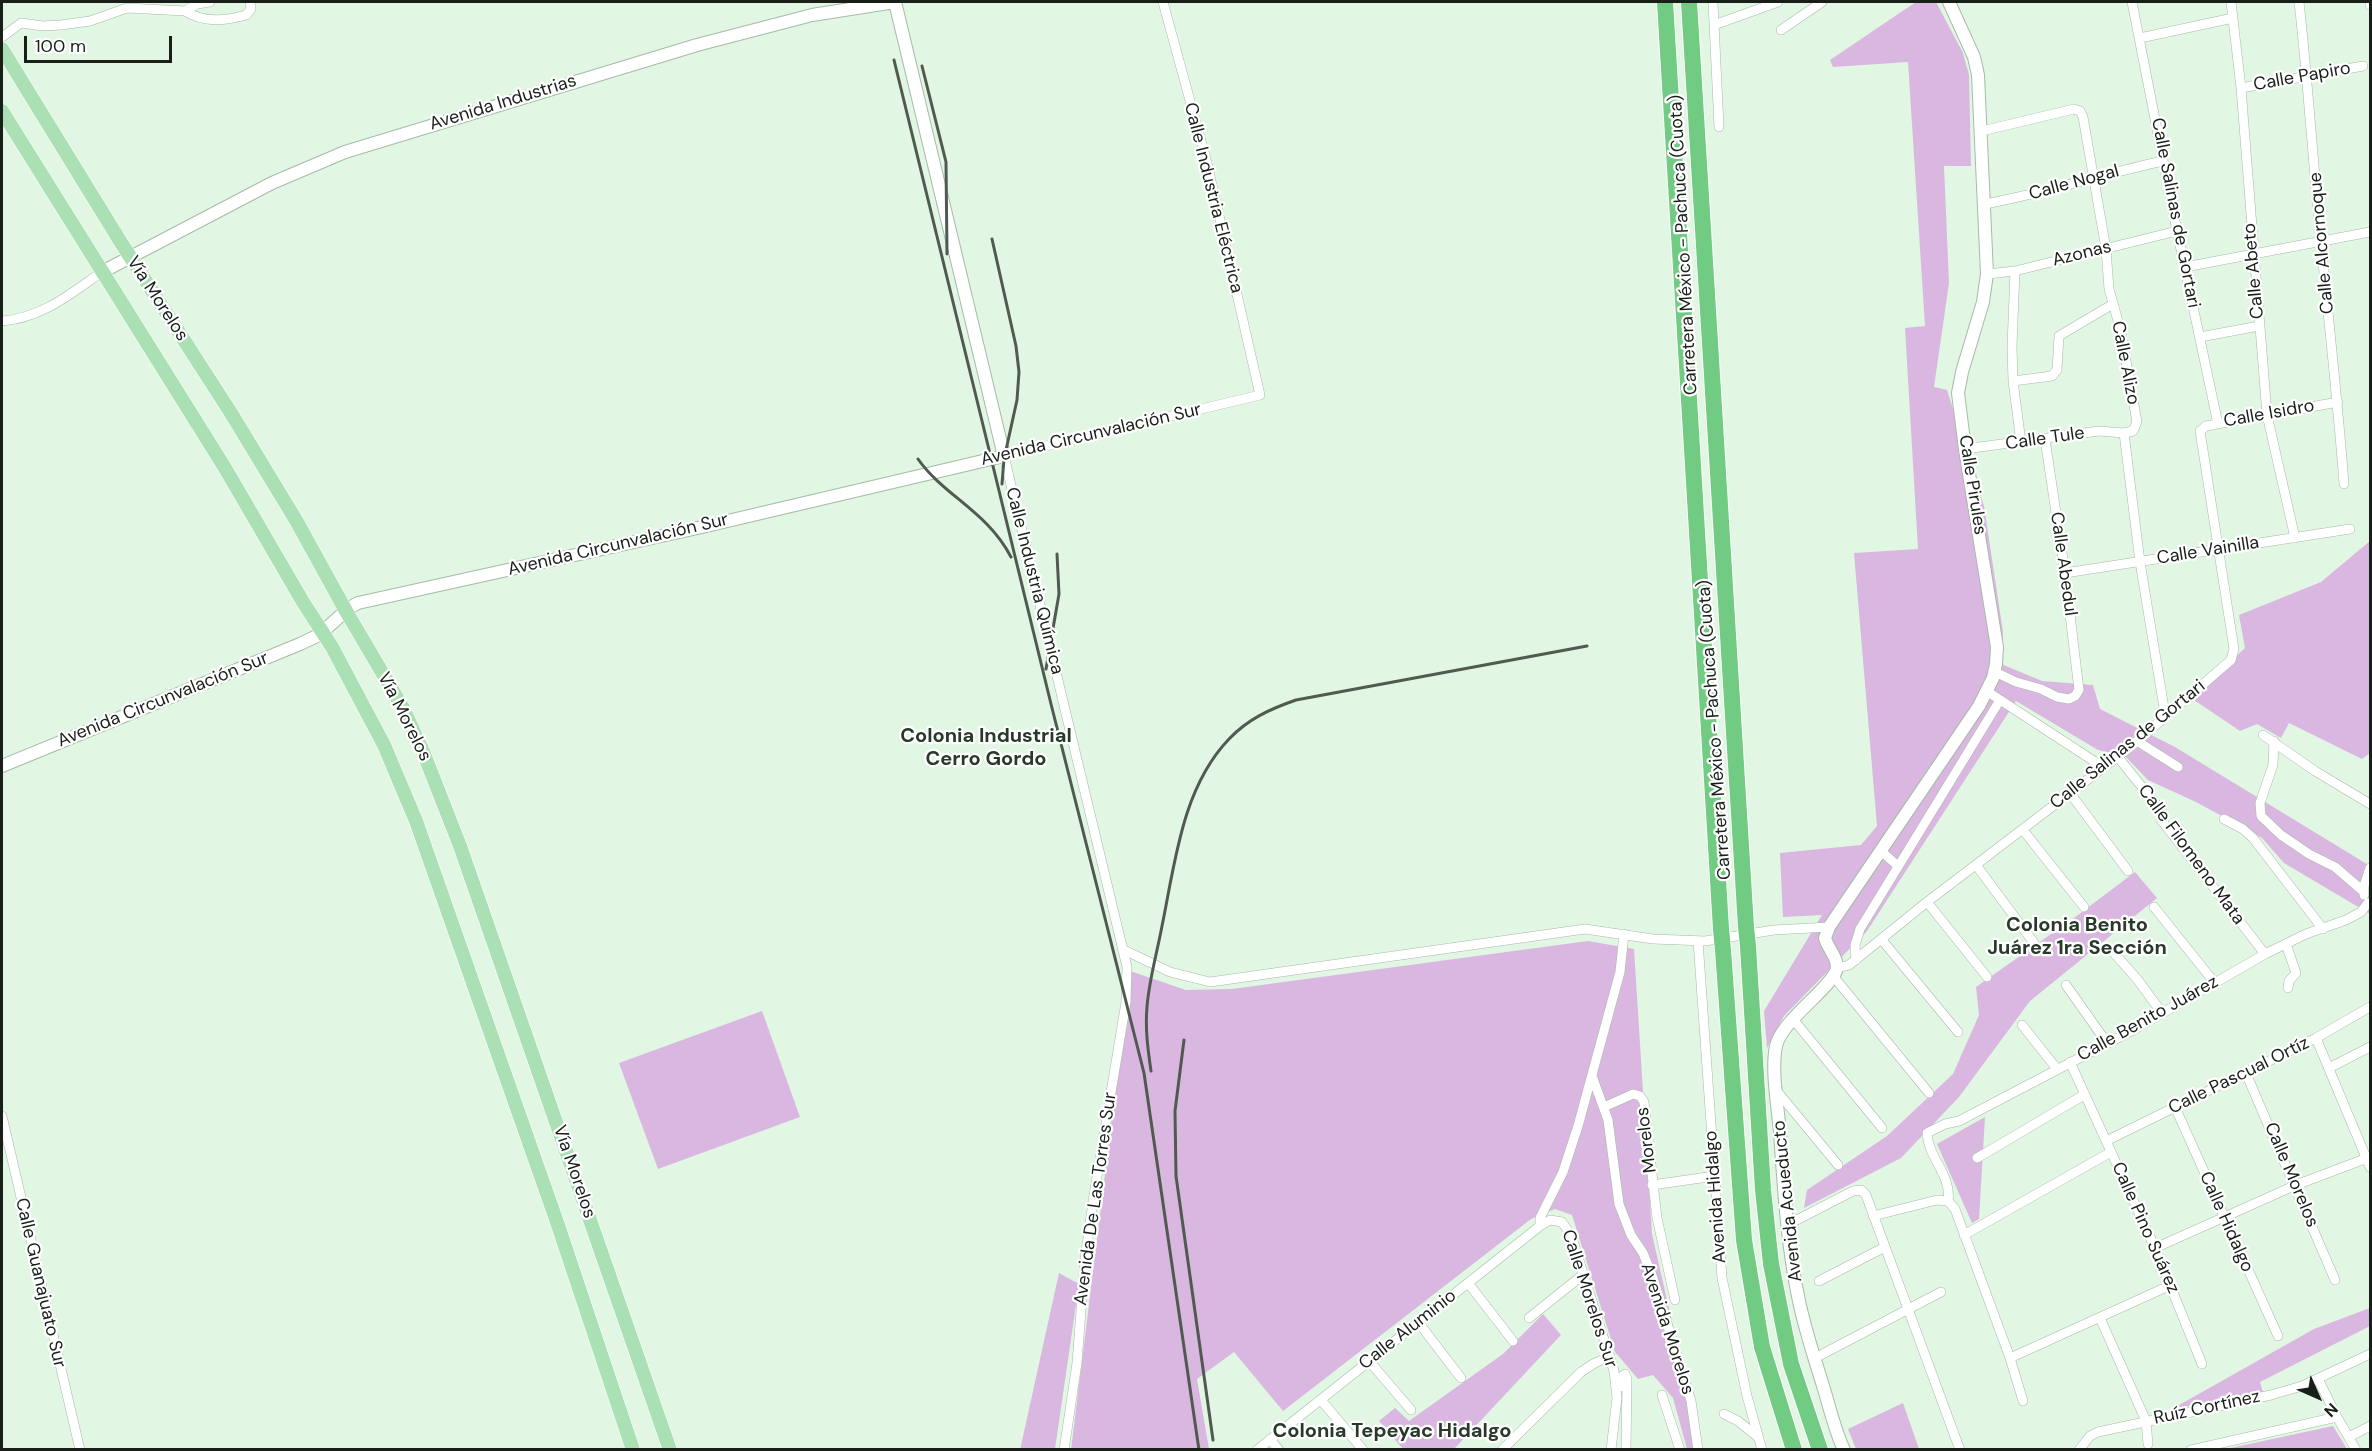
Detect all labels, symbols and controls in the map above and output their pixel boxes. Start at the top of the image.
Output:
scale bar [27,24,176,62]
text: 100 m [35,34,86,58]
street label: Calle Papiro [2252,58,2352,96]
street label: Avenida Industrias [427,70,579,136]
street label: Carretera México - Pachuca (Cuota) [1665,94,1703,396]
street label: Calle Industria Eléctrica [1179,100,1247,296]
street label: Calle Salinas de Gortari [2146,116,2204,310]
street label: Calle Nogal [2027,161,2121,205]
street label: Calle Alcornoque [2305,171,2339,315]
street label: Calle Abeto [2239,222,2269,320]
street label: Azonas [2050,236,2114,272]
street label: Vía Morelos [122,253,192,345]
street label: Calle Alizo [2106,319,2144,407]
street label: Calle Isidro [2222,395,2316,433]
street label: Avenida Circunvalación Sur [979,399,1203,471]
street label: Calle Tule [2004,423,2086,455]
street label: Calle Pirules [1953,434,1991,536]
street label: Calle Industria Química [1000,485,1068,677]
street label: Avenida Circunvalación Sur [506,509,730,581]
street label: Calle Abedul [2045,511,2081,617]
street label: Calle Vainilla [2155,532,2261,570]
street label: Carretera México - Pachuca (Cuota) [1694,579,1736,881]
street label: Avenida Circunvalación Sur [54,648,272,752]
street label: Vía Morelos [372,669,436,765]
street label: Calle Salinas de Gortari [2046,676,2210,814]
district label: Colonia Industrial Cerro Gordo [900,725,1072,772]
street label: Calle Filomeno Mata [2133,781,2249,929]
district label: Colonia Benito Juárez 1ra Sección [1987,914,2167,961]
street label: Calle Benito Juárez [2074,971,2222,1067]
street label: Calle Pascual Ortíz [2165,1033,2313,1119]
street label: Avenida De Las Torres Sur [1070,1091,1122,1307]
street label: Morelos [1632,1106,1662,1174]
street label: Avenida Acueducto [1769,1119,1807,1283]
street label: Calle Morelos [2259,1119,2323,1231]
street label: Vía Morelos [548,1123,600,1221]
street label: Avenida Hidalgo [1701,1130,1731,1264]
street label: Calle Pino Suárez [2106,1159,2184,1297]
street label: Calle Hidalgo [2194,1168,2258,1276]
street label: Calle Guanajuato Sur [10,1196,70,1370]
street label: Calle Morelos Sur [1556,1227,1622,1371]
street label: Avenida Morelos [1636,1261,1698,1397]
street label: Calle Aluminio [1355,1285,1461,1375]
north arrow [2288,1367,2348,1427]
street label: Ruíz Cortínez [2152,1386,2262,1430]
text: N [2320,1399,2343,1422]
district label: Colonia Tepeyac Hidalgo [1272,1420,1512,1444]

